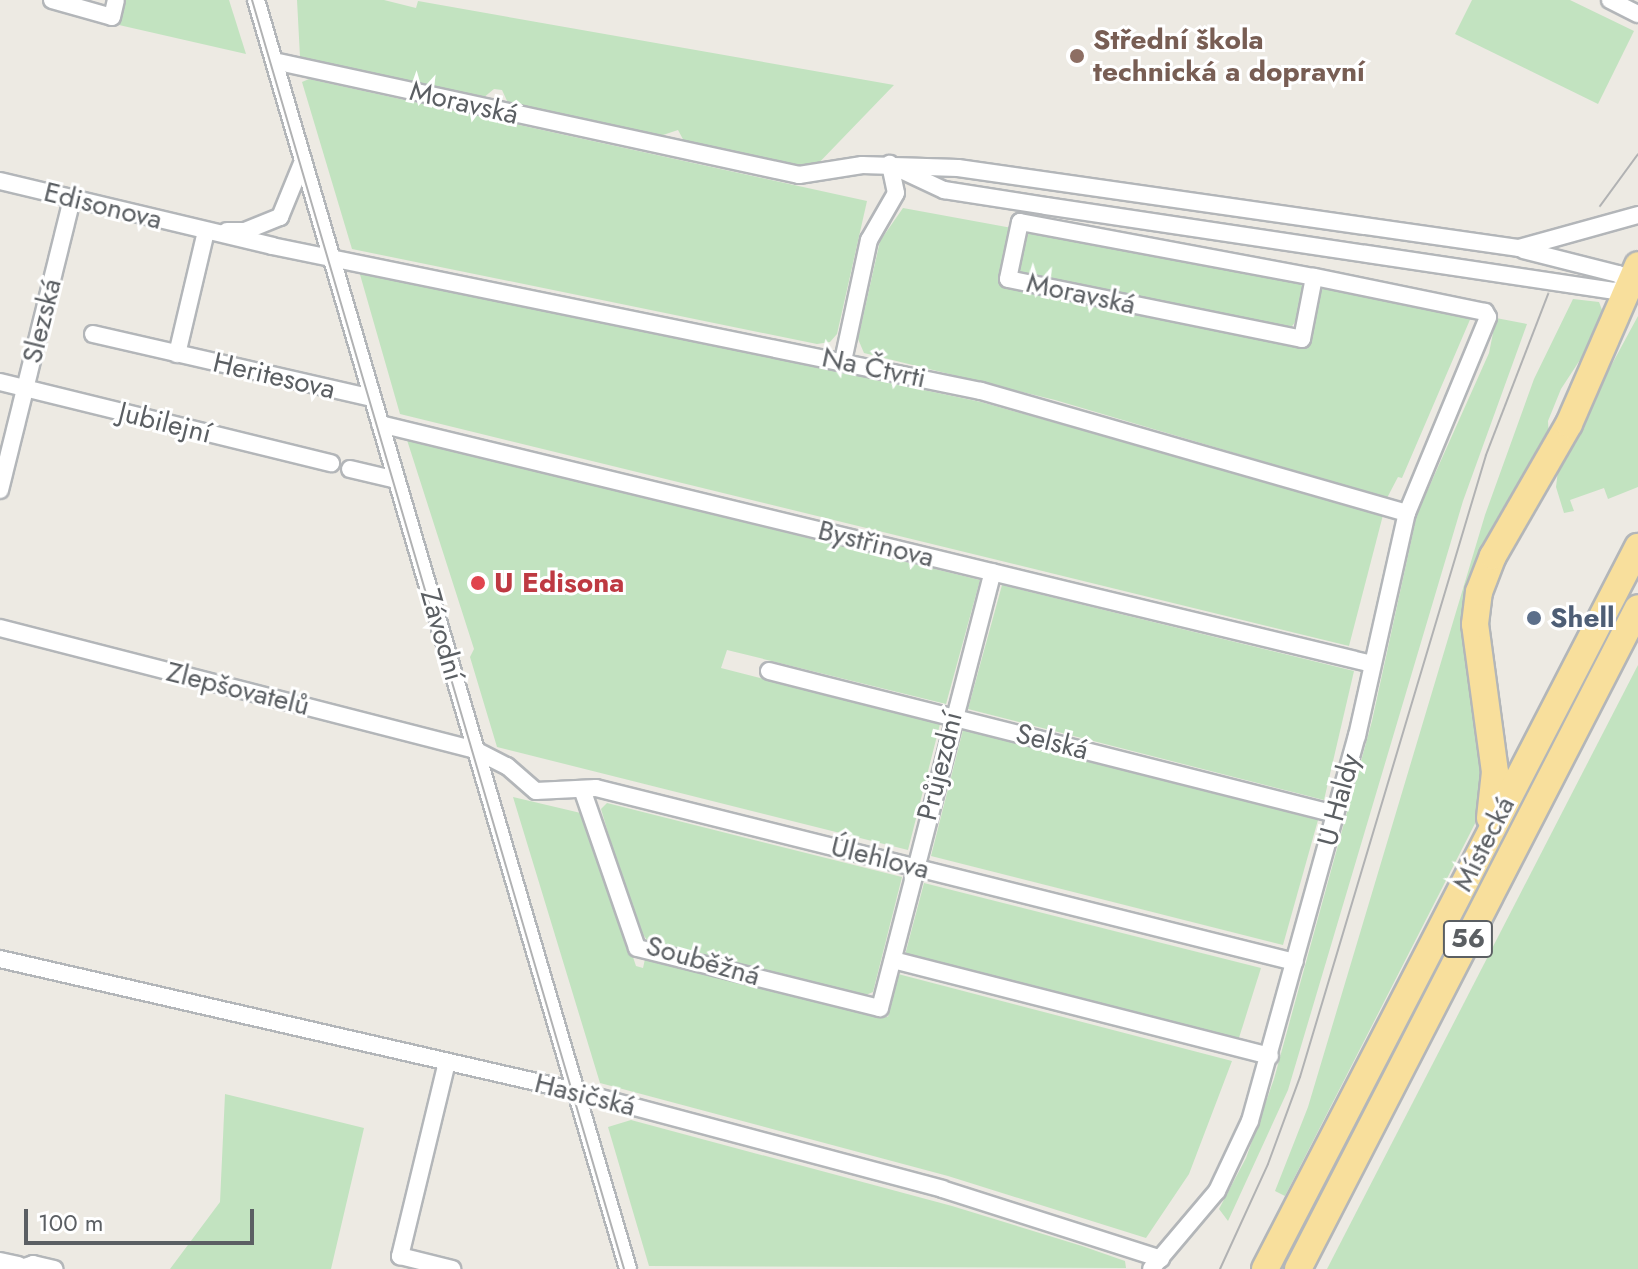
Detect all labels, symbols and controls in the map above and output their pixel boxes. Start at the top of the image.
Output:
place label: Střední škola technická a dopravní [1093,23,1365,89]
marker: Střední škola technická a dopravní [1068,47,1086,65]
street label: Moravská [406,74,522,132]
street label: Edisonova [40,175,166,237]
street label: Moravská [1024,266,1138,322]
street label: Slezská [15,275,69,367]
street label: Na Čtvrti [819,341,929,395]
street label: Heritesova [210,346,338,406]
street label: Jubilejní [115,395,215,451]
street label: Bystřinova [815,513,937,575]
place label: U Edisona [494,566,624,600]
marker: U Edisona [469,574,487,592]
street label: Závodní [413,585,471,685]
place label: Shell [1550,601,1615,635]
marker: Shell [1525,609,1543,627]
street label: Zlepšovatelů [163,655,313,723]
street label: Průjezdní [910,708,970,824]
street label: Selská [1012,717,1092,767]
street label: U Haldy [1311,750,1367,850]
street label: Místecká [1446,791,1522,897]
street label: Úlehlova [827,830,933,886]
road number: 56 [1442,917,1494,961]
street label: Souběžná [642,929,764,993]
street label: Hasičská [531,1066,639,1124]
scale bar [28,1193,258,1243]
text: 100 m [38,1205,104,1240]

